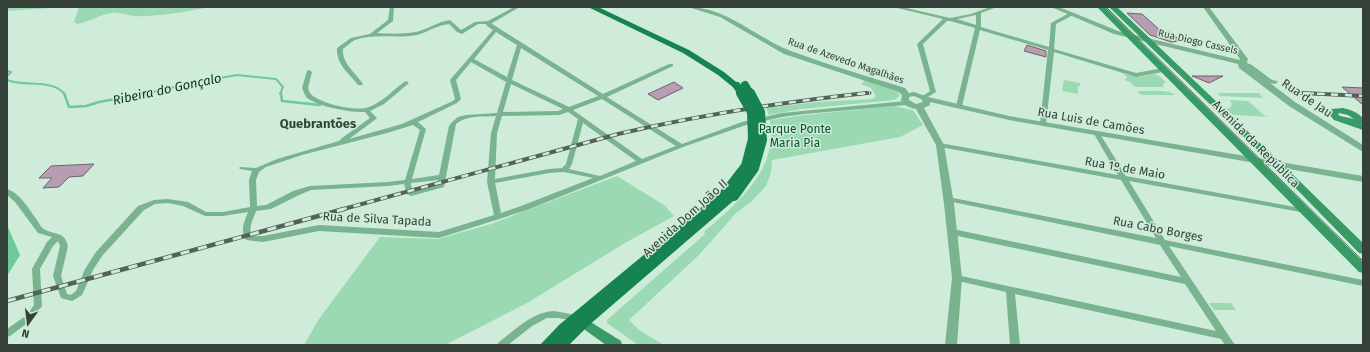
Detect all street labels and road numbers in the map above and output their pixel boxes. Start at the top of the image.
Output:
street label: Rua Diogo Cassels [1157,27,1239,57]
street label: Rua de Azevedo Magalhães [786,35,906,87]
street label: Rua de Jau [1279,76,1335,120]
street label: Avenida da República [1210,98,1302,190]
street label: Rua Luis de Camões [1036,105,1146,137]
street label: Rua 1º de Maio [1084,154,1166,182]
street label: Avenida Dom João II [640,176,730,260]
street label: Rua de Silva Tapada [322,209,432,229]
street label: Rua Cabo Borges [1112,213,1205,245]

